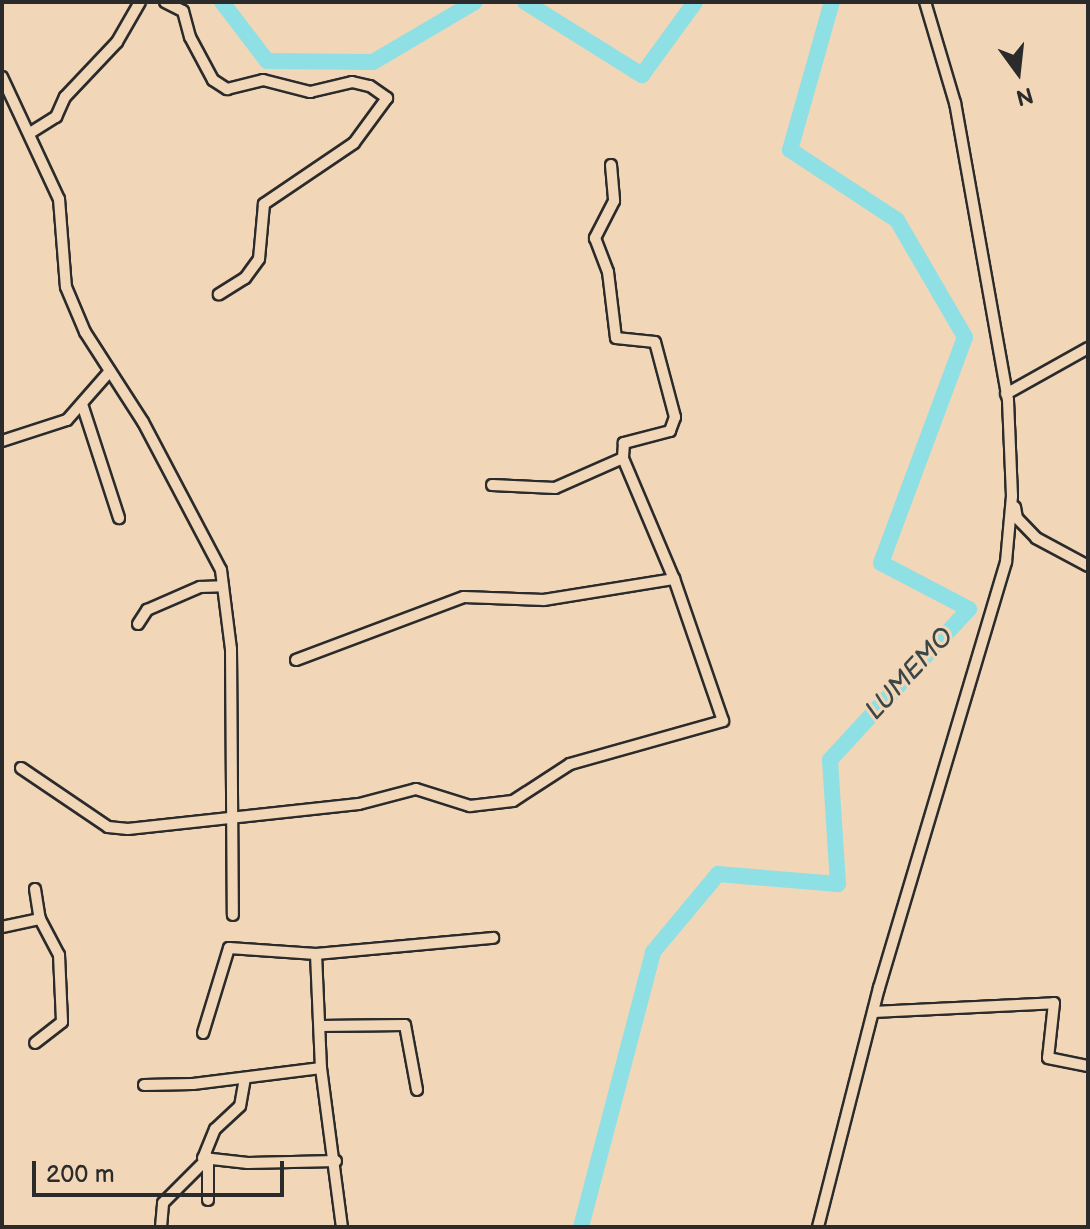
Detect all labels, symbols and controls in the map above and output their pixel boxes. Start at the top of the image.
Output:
north arrow [978,32,1058,112]
text: N [1013,80,1036,111]
water label: LUMEMO [860,621,960,727]
scale bar [36,1145,288,1195]
text: 200 m [46,1160,115,1189]

